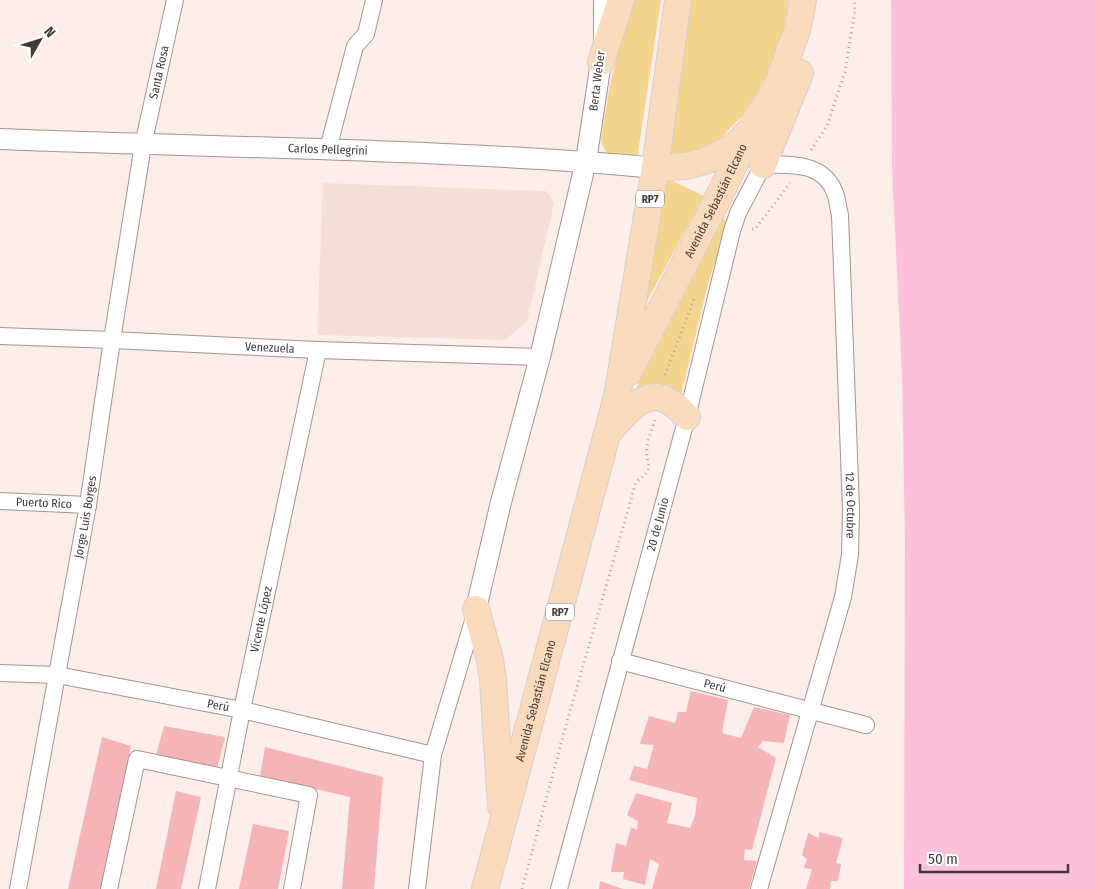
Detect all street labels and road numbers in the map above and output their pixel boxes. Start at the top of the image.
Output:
street label: Santa Rosa [146,44,172,100]
street label: Berta Weber [586,49,608,112]
street label: Carlos Pellegrini [288,141,368,158]
street label: Avenida Sebastián Elcano [682,142,750,260]
road number: RP7 [636,190,664,208]
street label: Venezuela [245,339,295,356]
street label: 12 de Octubre [843,471,858,539]
street label: Jorge Luis Borges [71,475,99,560]
street label: Puerto Rico [16,495,72,511]
street label: 20 de Junio [644,496,672,552]
street label: Vicente López [247,585,275,654]
road number: RP7 [546,604,574,620]
street label: Avenida Sebastián Elcano [513,638,559,763]
street label: Perú [702,676,727,695]
street label: Perú [206,697,230,714]

